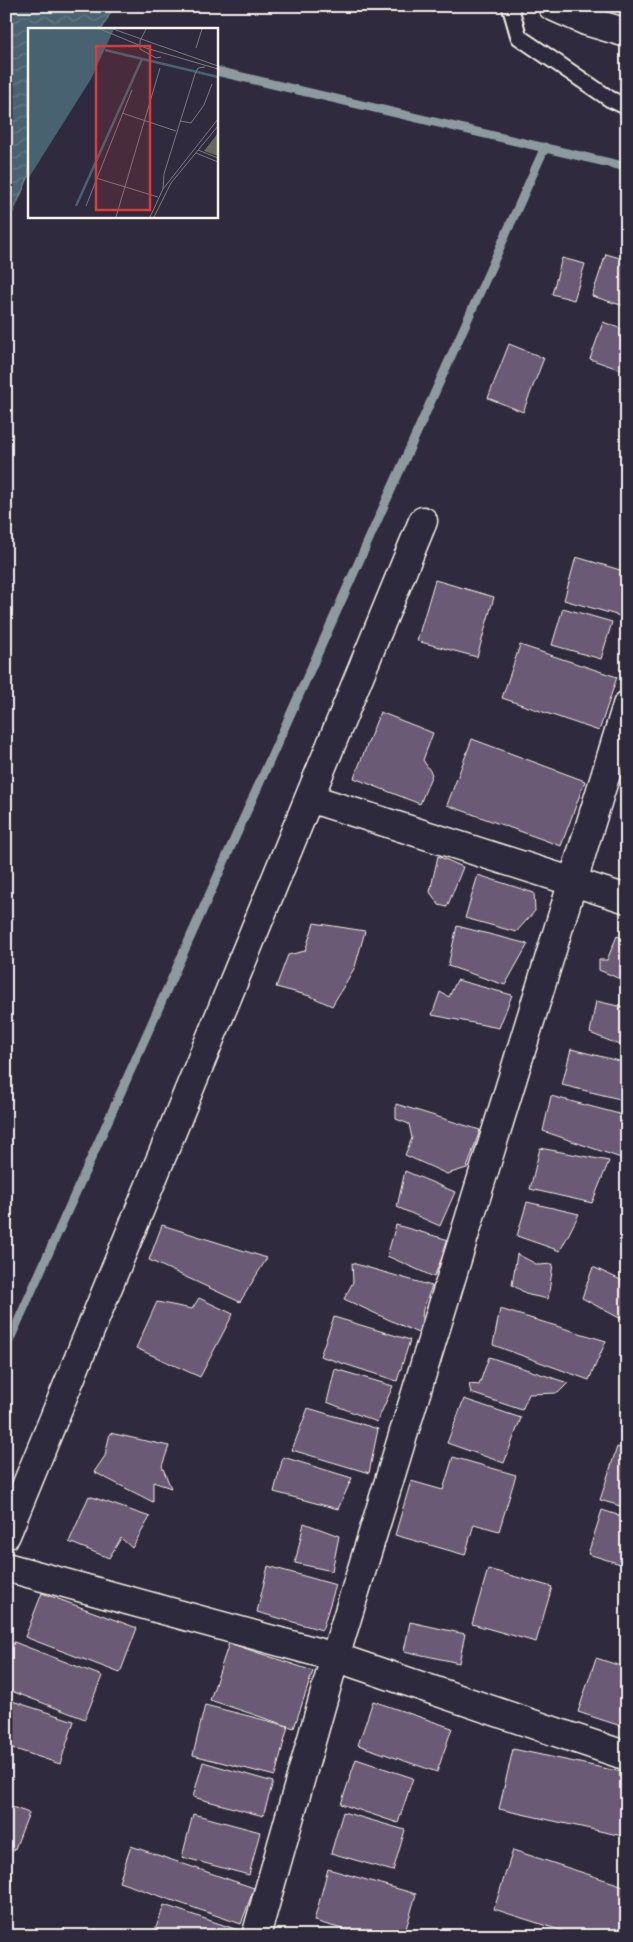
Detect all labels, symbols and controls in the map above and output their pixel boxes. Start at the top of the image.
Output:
inset map [28,28,218,218]

